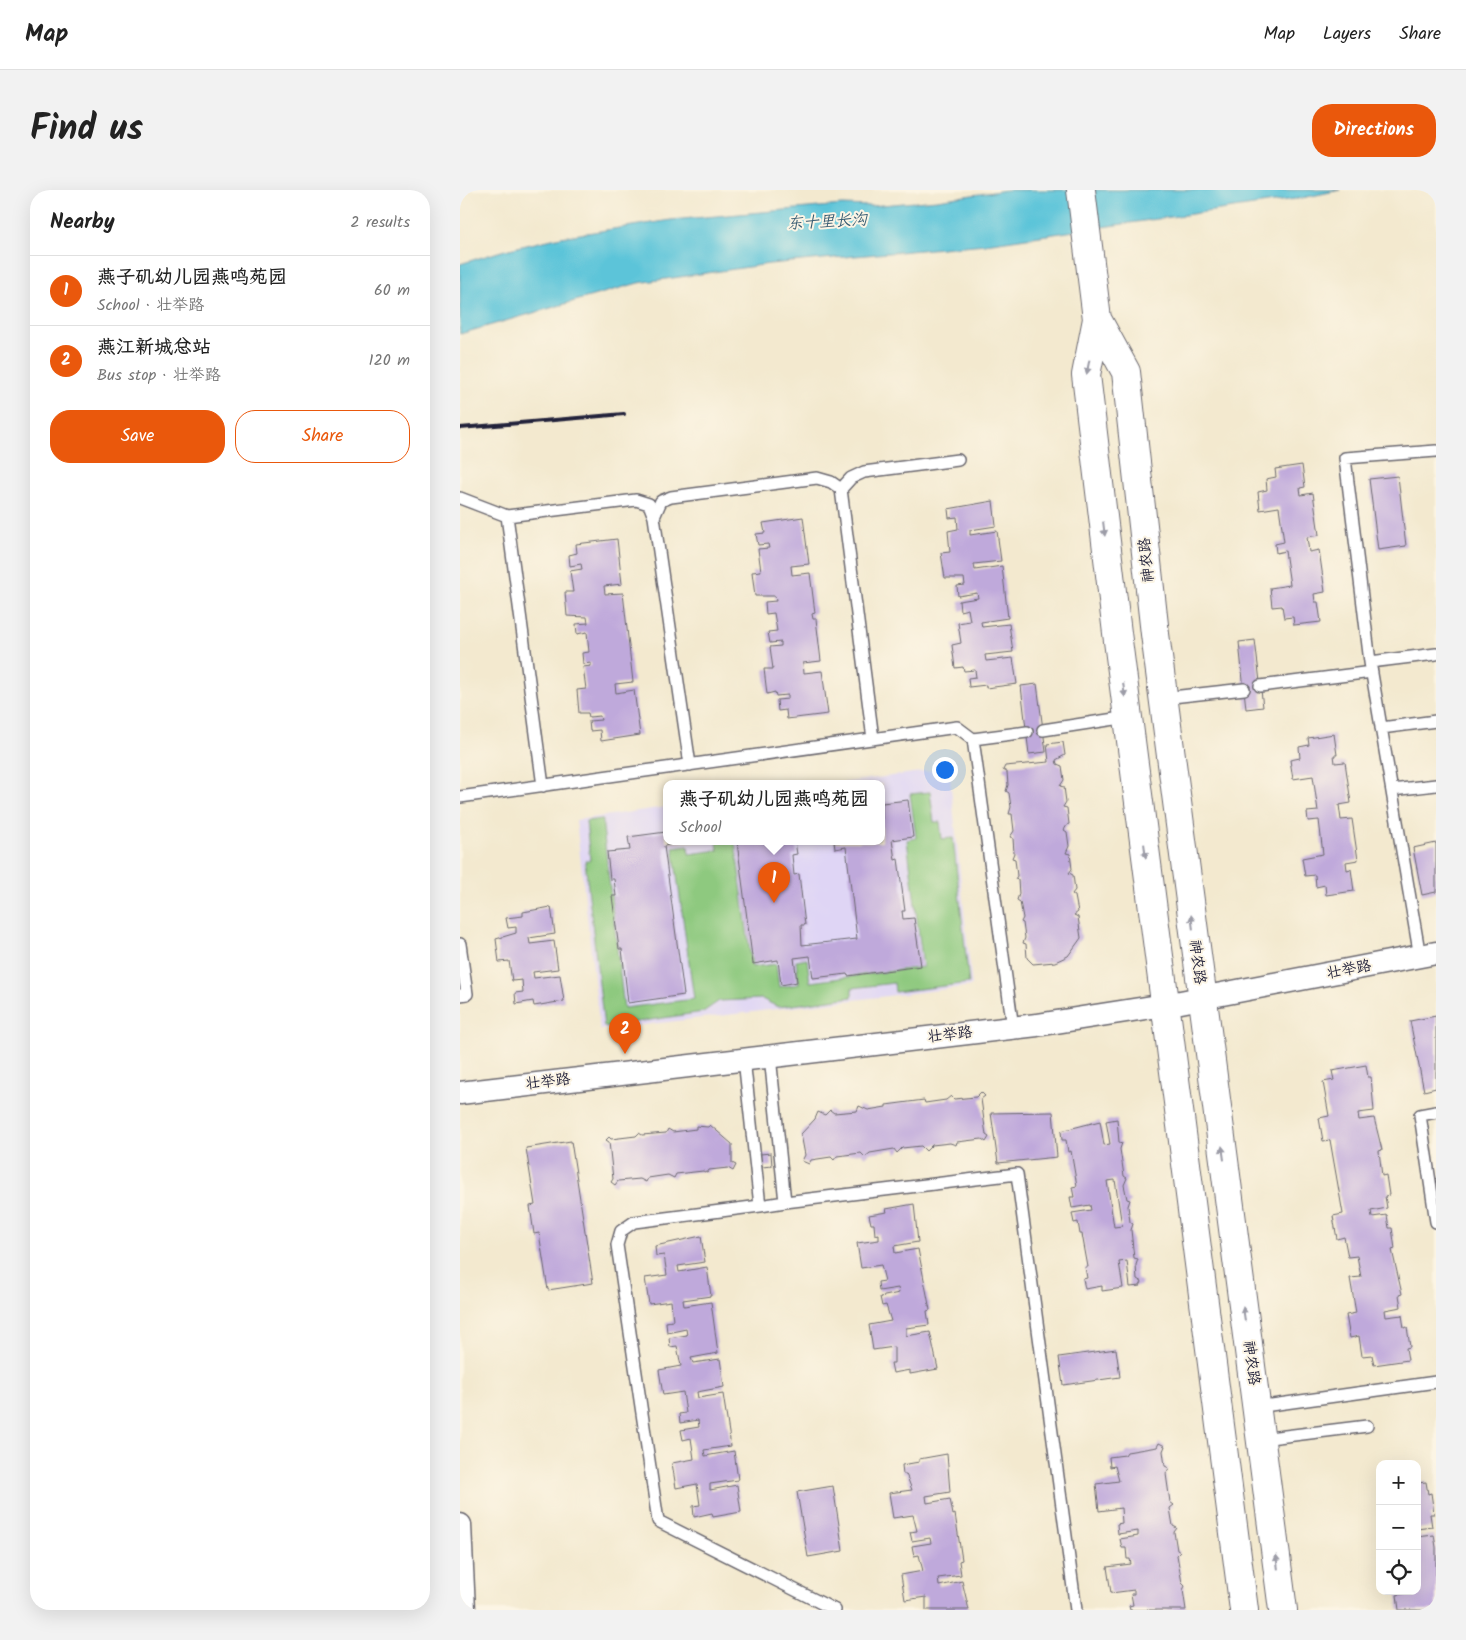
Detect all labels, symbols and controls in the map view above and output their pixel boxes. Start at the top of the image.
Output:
text: Map [25,15,68,54]
text: Map [1264,20,1295,49]
text: Layers [1323,20,1371,49]
text: Share [1399,20,1441,49]
text: Find us [30,102,143,158]
button: Directions [1312,104,1436,157]
text: Nearby [50,206,115,239]
water label: 东十里长沟 [786,207,870,237]
text: 2 results [350,210,410,235]
text: 燕子矶幼儿园燕鸣苑园 [97,263,287,293]
text: 1 [64,278,68,303]
text: 60 m [374,278,410,303]
text: School · 壮举路 [97,293,204,318]
text: 燕江新城总站 [97,333,211,363]
text: 2 [61,348,71,373]
text: 120 m [369,348,410,373]
one-way arrow [1083,360,1091,376]
text: Bus stop · 壮举路 [97,363,221,388]
button: Save [50,410,225,463]
button: Share [235,410,410,463]
one-way arrow [1100,521,1108,537]
street label: 神农路 [1133,536,1161,584]
one-way arrow [1120,682,1128,698]
your location [932,757,958,783]
popup [663,780,885,845]
text: 燕子矶幼儿园燕鸣苑园 [679,785,869,815]
text: School [679,815,722,840]
one-way arrow [1141,843,1149,859]
pin: 1 [758,862,790,903]
one-way arrow [1188,914,1196,930]
street label: 神农路 [1182,938,1212,986]
street label: 壮举路 [1325,954,1373,986]
pin: 2 [609,1013,641,1054]
street label: 壮举路 [926,1020,974,1050]
street label: 壮举路 [524,1067,572,1097]
one-way arrow [1219,1144,1227,1160]
one-way arrow [1240,1305,1248,1321]
street label: 神农路 [1236,1339,1266,1387]
map controls [1376,1460,1421,1595]
button: + [1376,1460,1421,1505]
button: − [1376,1505,1421,1550]
button: locate [1376,1550,1421,1595]
one-way arrow [1272,1553,1280,1569]

